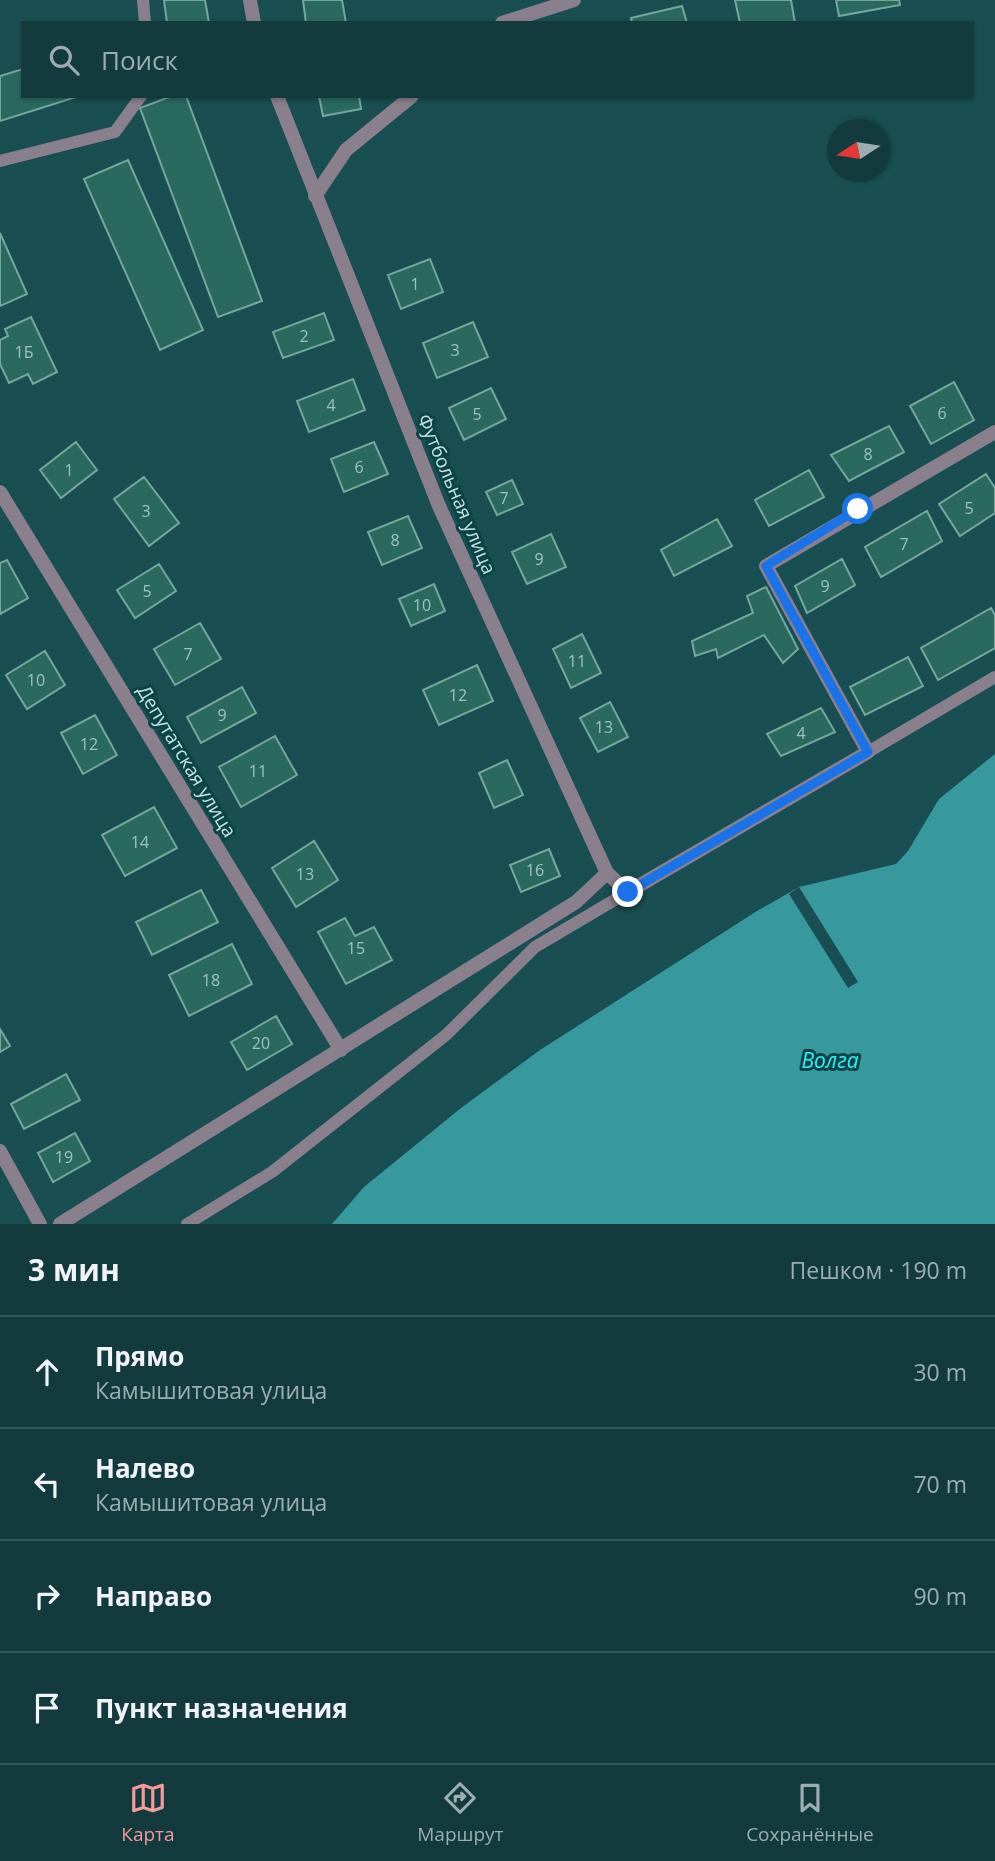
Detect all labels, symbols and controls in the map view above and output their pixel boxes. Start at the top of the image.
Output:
search box [21,21,974,98]
icon: search [45,41,83,79]
text: Поиск [101,42,178,78]
north arrow [827,119,890,182]
house number: 1 [410,273,420,295]
house number: 2 [299,325,309,347]
house number: 3 [450,339,460,361]
house number: 1Б [15,341,33,363]
house number: 4 [326,394,336,416]
house number: 6 [937,402,947,424]
house number: 5 [472,403,482,425]
street label: Футбольная улица [412,410,502,578]
house number: 8 [863,443,873,465]
house number: 6 [354,456,364,478]
house number: 1 [64,459,74,481]
house number: 7 [499,487,509,509]
route start [842,493,873,524]
house number: 5 [964,497,974,519]
house number: 3 [141,500,151,522]
house number: 8 [390,529,400,551]
house number: 7 [899,533,909,555]
house number: 9 [534,548,544,570]
house number: 9 [820,575,830,597]
house number: 5 [142,580,152,602]
house number: 10 [413,594,431,616]
house number: 7 [183,643,193,665]
house number: 11 [568,650,586,672]
house number: 10 [27,669,45,691]
street label: Депутатская улица [131,680,243,842]
house number: 12 [449,684,467,706]
house number: 9 [217,704,227,726]
house number: 13 [595,716,613,738]
house number: 4 [796,722,806,744]
house number: 12 [80,733,98,755]
house number: 11 [249,760,267,782]
house number: 14 [131,831,149,853]
house number: 16 [526,859,544,881]
house number: 13 [296,863,314,885]
route end [612,876,643,907]
house number: 15 [347,937,365,959]
house number: 18 [202,969,220,991]
house number: 20 [252,1032,270,1054]
water label: Волга [801,1046,859,1074]
house number: 19 [55,1146,73,1168]
text: 3 мин [28,1249,120,1290]
text: Пешком · 190 m [790,1254,967,1286]
text: Прямо [95,1338,184,1374]
icon: ahead [28,1353,66,1391]
text: 30 m [913,1356,967,1388]
text: Камышитовая улица [95,1374,327,1406]
text: Налево [95,1450,195,1486]
icon: left [28,1465,66,1503]
text: 70 m [913,1468,967,1500]
text: Камышитовая улица [95,1486,327,1518]
icon: right [28,1577,66,1615]
text: Направо [95,1578,212,1614]
text: 90 m [913,1580,967,1612]
icon: arrive [28,1689,66,1727]
text: Пункт назначения [95,1690,348,1726]
tab: Карта [121,1779,175,1847]
tab: Маршрут [417,1779,504,1847]
tab: Сохранённые [746,1779,874,1847]

